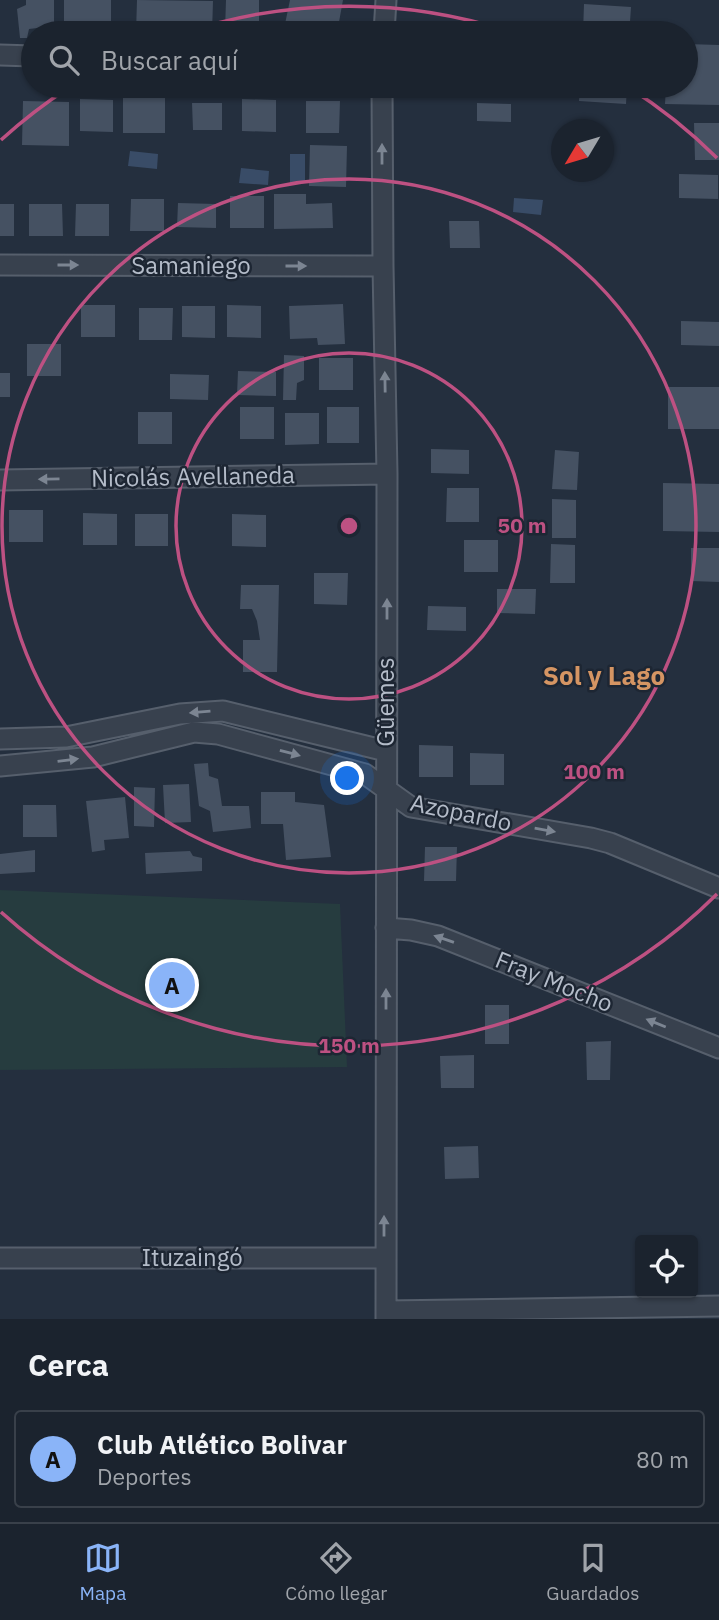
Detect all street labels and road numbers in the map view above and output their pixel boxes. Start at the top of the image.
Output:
street label: Samaniego [131,249,251,281]
street label: Nicolás Avellaneda [91,458,295,494]
street label: Güemes [369,657,401,747]
street label: Azopardo [408,786,515,838]
street label: Fray Mocho [491,943,618,1019]
street label: Ituzaingó [141,1241,243,1273]

